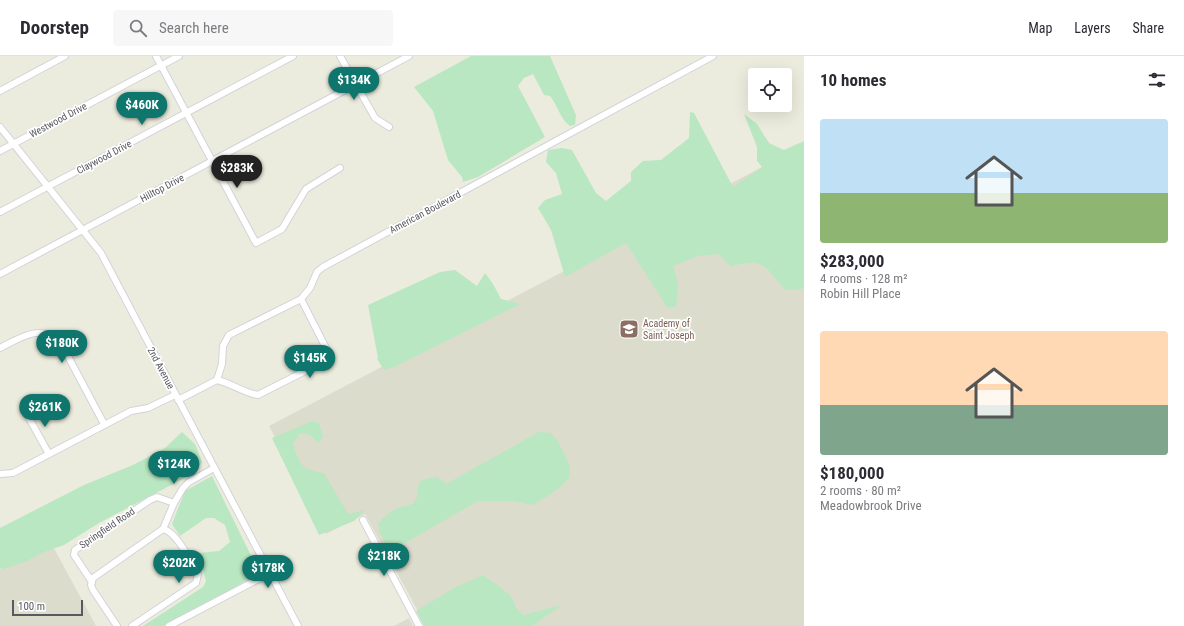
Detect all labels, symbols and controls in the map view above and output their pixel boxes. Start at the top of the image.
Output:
search box [113,10,393,46]
text: Doorstep [20,16,89,39]
icon: search [127,17,149,39]
text: Search here [159,19,229,37]
text: Map [1028,20,1052,36]
text: Layers [1074,20,1111,36]
text: Share [1133,20,1164,36]
pin: $134K [326,67,382,101]
map controls [748,68,792,112]
button: locate [748,68,792,112]
icon: filters [1146,69,1168,91]
text: 10 homes [820,70,886,90]
text: $134K [337,72,371,87]
pin: $460K [114,92,170,126]
text: $460K [125,97,159,112]
street label: Westwood Drive [27,100,89,140]
street label: Claywood Drive [75,138,134,176]
icon: home [958,145,1030,217]
pin: $283K [209,155,265,189]
text: $283K [220,160,254,175]
street label: Hilltop Drive [138,172,186,204]
street label: American Boulevard [388,189,462,235]
text: $283,000 [820,251,884,271]
text: 4 rooms · 128 m² [820,271,907,286]
text: Robin Hill Place [820,286,901,301]
school or university icon: Academy of Saint Joseph [618,318,640,340]
place label: Academy of Saint Joseph [643,318,694,341]
pin: $180K [34,330,90,364]
text: $180K [45,335,79,350]
street label: 2nd Avenue [145,345,177,391]
pin: $145K [282,345,338,379]
text: $145K [293,350,327,365]
icon: home [958,357,1030,429]
pin: $261K [17,394,73,428]
text: $261K [28,399,62,414]
pin: $124K [146,451,202,485]
text: $124K [157,456,191,471]
text: $180,000 [820,463,884,483]
text: 2 rooms · 80 m² [820,483,901,498]
text: Meadowbrook Drive [820,498,922,513]
street label: Springfield Road [77,505,137,551]
pin: $218K [356,543,412,577]
text: $218K [367,548,401,563]
pin: $202K [151,550,207,584]
text: $202K [162,555,196,570]
pin: $178K [240,555,296,589]
text: $178K [251,560,285,575]
scale bar [12,598,83,617]
text: 100 m [18,600,45,613]

